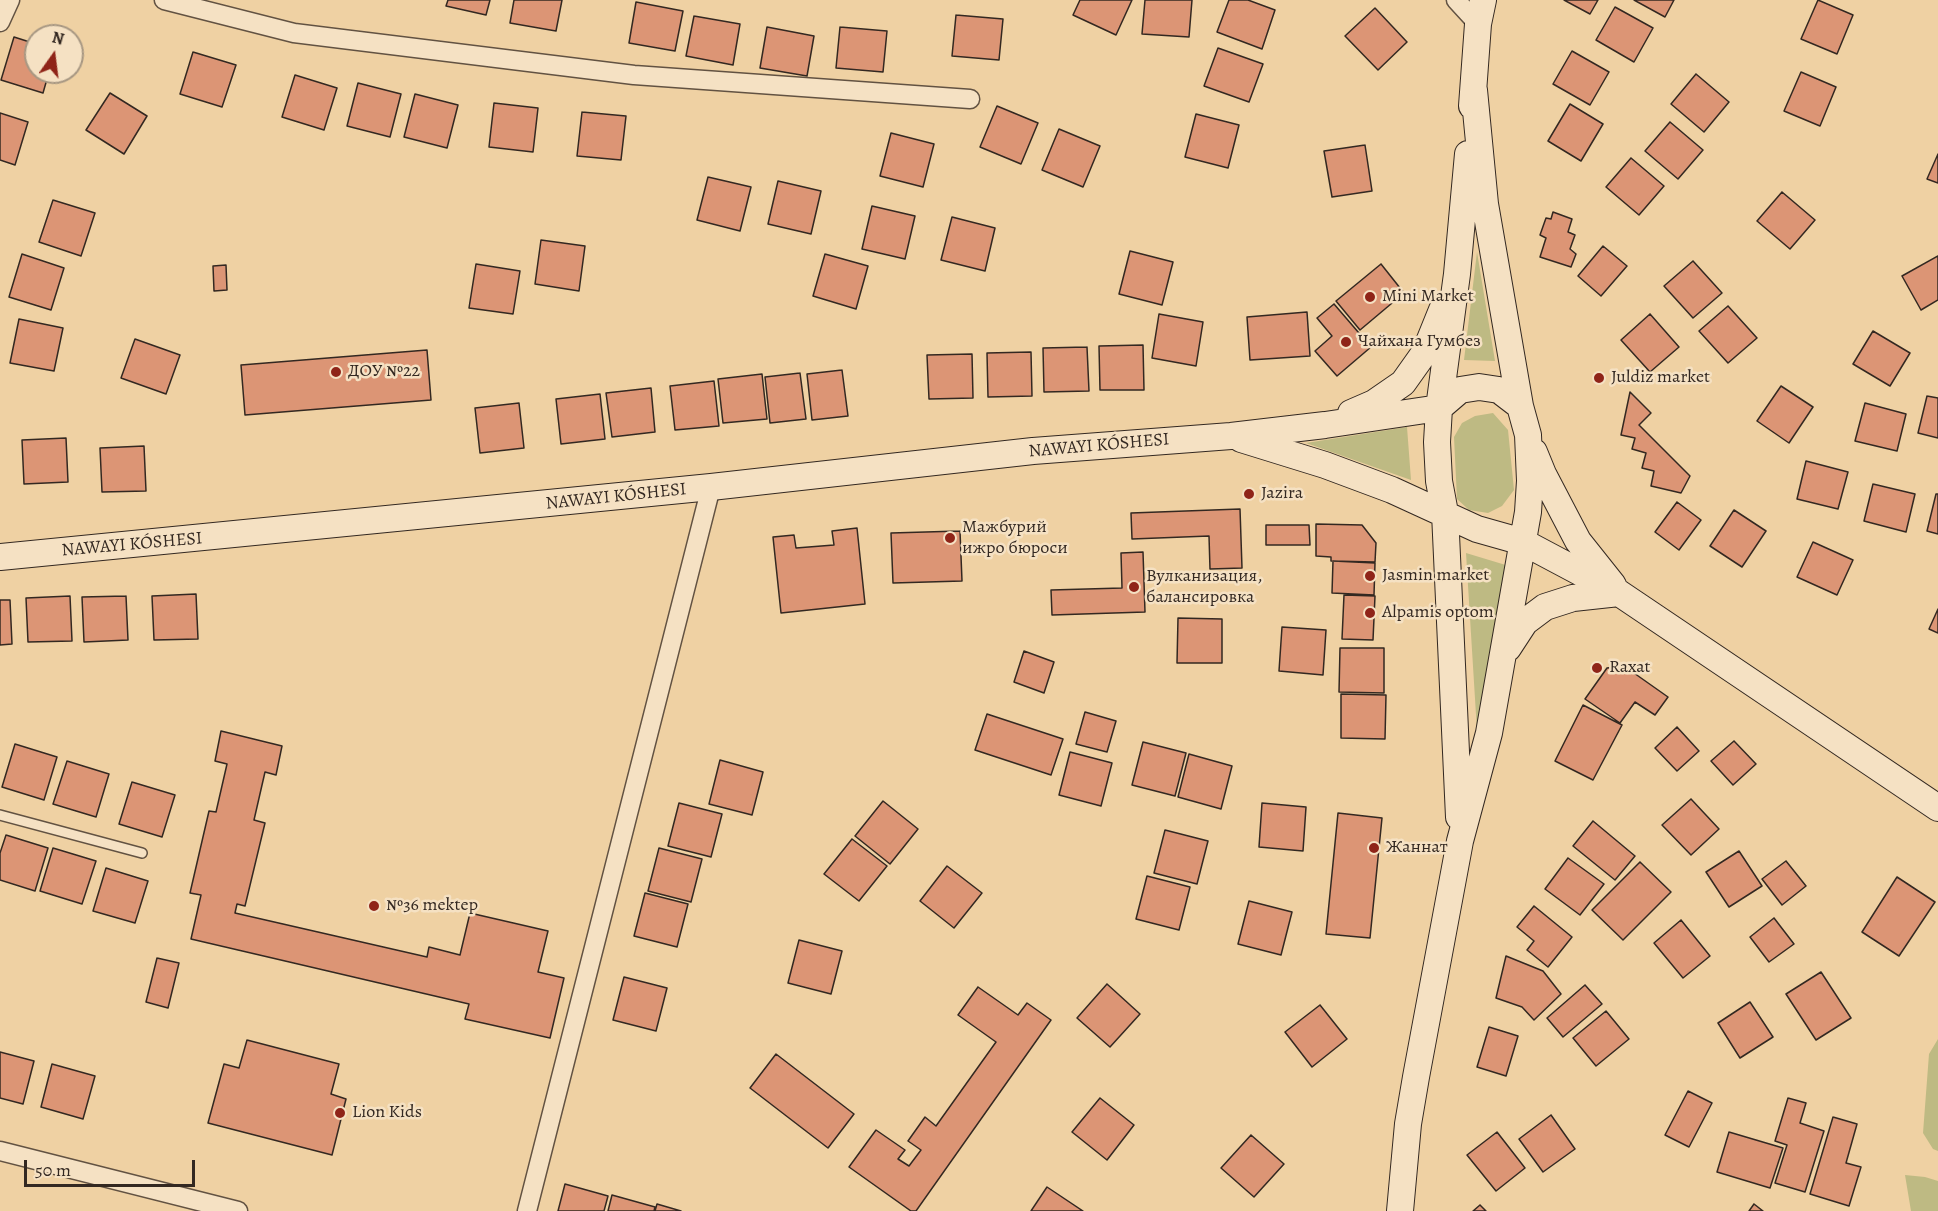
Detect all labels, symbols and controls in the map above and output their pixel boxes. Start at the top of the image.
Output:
north arrow [24,24,84,84]
text: N [50,26,66,51]
place label: Mini Market [1382,286,1474,308]
marker: Mini Market [1363,290,1377,304]
place label: Чайхана Гумбез [1358,331,1481,353]
marker: Чайхана Гумбез [1339,335,1353,349]
place label: ДОУ №22 [348,361,420,383]
marker: ДОУ №22 [329,365,343,379]
place label: Juldiz market [1611,367,1710,389]
marker: Juldiz market [1592,371,1606,385]
street label: NAWAYI KÓSHESI [1028,429,1170,463]
street label: NAWAYI KÓSHESI [545,479,687,515]
place label: Jazira [1261,483,1303,505]
marker: Jazira [1242,487,1256,501]
place label: Мажбурий ижро бюроси [962,517,1068,560]
street label: NAWAYI KÓSHESI [61,528,203,562]
marker: Мажбурий ижро бюроси [943,531,957,545]
place label: Jasmin market [1382,565,1489,587]
place label: Вулканизация, балансировка [1146,566,1263,608]
marker: Jasmin market [1363,569,1377,583]
marker: Вулканизация, балансировка [1127,580,1141,594]
place label: Alpamis optom [1382,602,1494,624]
marker: Alpamis optom [1363,606,1377,620]
place label: Raxat [1609,657,1651,679]
marker: Raxat [1590,661,1604,675]
place label: Жаннат [1386,837,1448,859]
marker: Жаннат [1367,841,1381,855]
place label: №36 mektep [386,895,478,917]
marker: №36 mektep [367,899,381,913]
place label: Lion Kids [352,1102,422,1124]
marker: Lion Kids [333,1106,347,1120]
scale bar [27,1148,198,1186]
text: 50 m [35,1158,71,1182]

